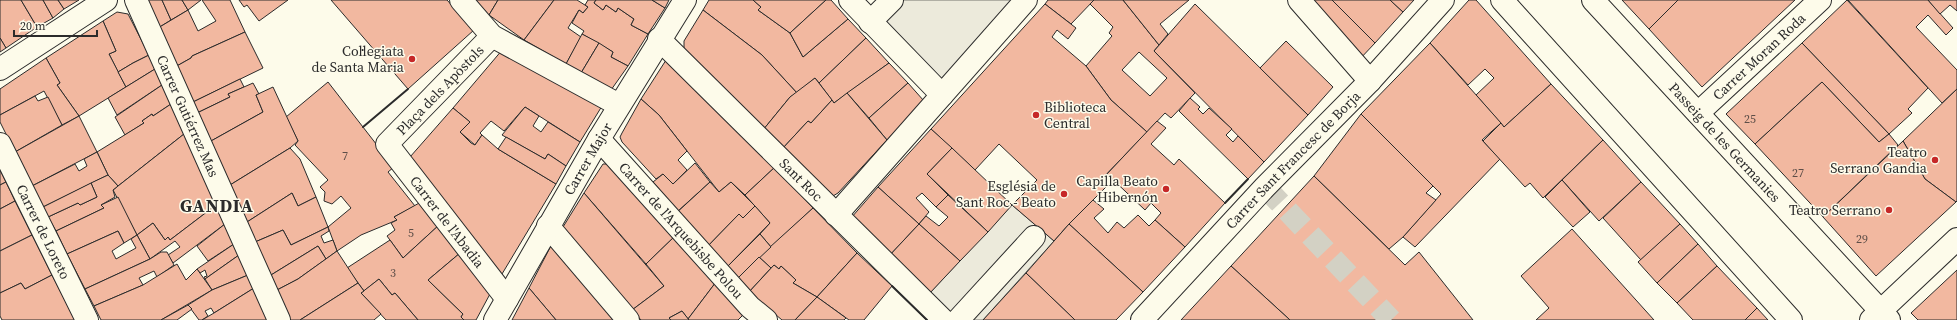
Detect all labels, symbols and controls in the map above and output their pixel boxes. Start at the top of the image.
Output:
street label: Carrer Moran Roda [1708,8,1810,105]
scale bar [14,12,97,38]
text: 20 m [20,18,46,34]
place label: Col·legiata de Santa Maria [311,41,405,77]
street label: Plaça dels Apòstols [392,41,488,139]
street label: Carrer Gutiérrez Mas [152,52,224,180]
marker: Col·legiata de Santa Maria [407,54,417,64]
street label: Passeig de les Germanies [1664,78,1785,207]
street label: Carrer Sant Francesc de Borja [1221,86,1365,233]
place label: Biblioteca Central [1044,97,1107,133]
marker: Biblioteca Central [1031,110,1041,120]
house number: 25 [1744,111,1756,127]
street label: Carrer Major [559,119,617,199]
place label: Teatro Serrano Gandia [1830,142,1928,178]
house number: 7 [342,148,348,164]
street label: Sant Roc [775,154,828,206]
marker: Teatro Serrano Gandia [1930,155,1940,165]
street label: Carrer de l'Arquebisbe Polou [614,158,748,303]
house number: 27 [1792,165,1804,181]
place label: Capilla Beato Hibernón [1076,171,1159,207]
street label: Carrer de l'Abadia [405,172,490,273]
place label: Església de Sant Roc - Beato [956,176,1056,212]
street label: Carrer de Loreto [12,181,75,283]
marker: Capilla Beato Hibernón [1161,184,1171,194]
marker: Església de Sant Roc - Beato [1059,189,1069,199]
district label: GANDIA [180,193,254,218]
place label: Teatro Serrano [1789,200,1881,220]
marker: Teatro Serrano [1884,205,1894,215]
house number: 5 [408,225,414,241]
house number: 29 [1856,231,1868,247]
house number: 3 [390,265,396,281]

